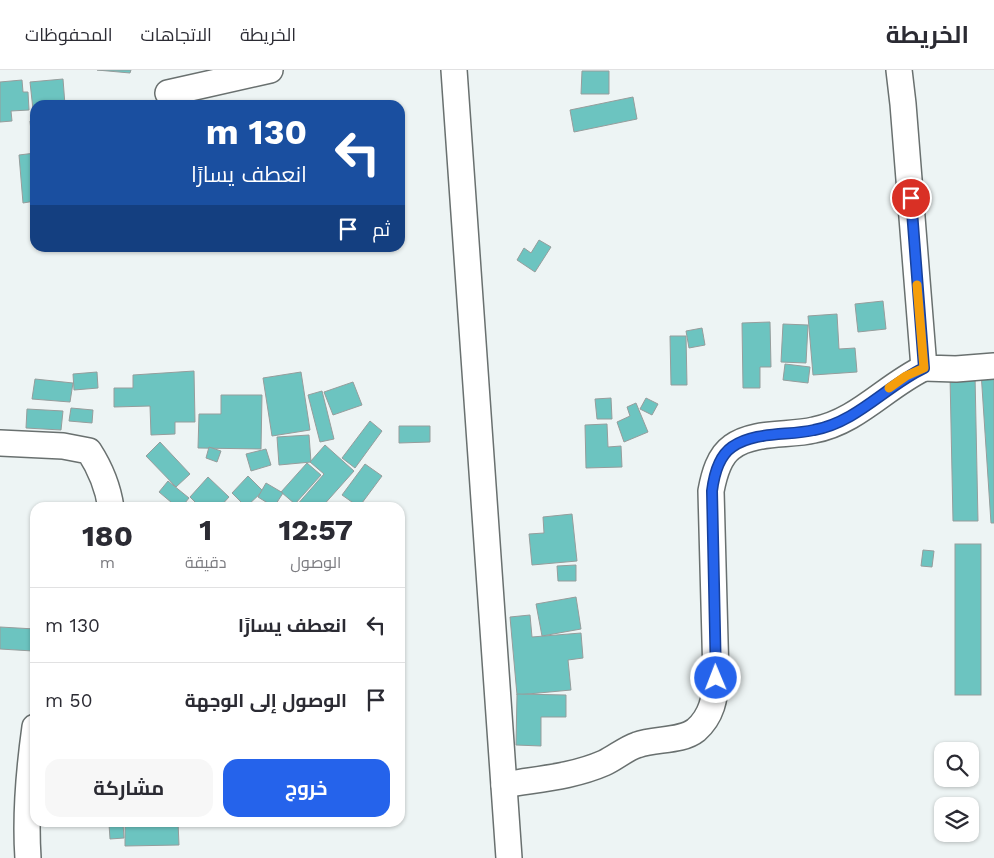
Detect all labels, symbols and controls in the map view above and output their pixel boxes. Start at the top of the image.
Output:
text: الخريطة [886,21,969,49]
text: المحفوظات [25,24,113,45]
text: الاتجاهات [141,24,212,45]
text: الخريطة [240,24,296,45]
text: 130 m [206,111,307,153]
icon: left [325,120,390,185]
text: انعطف يسارًا [191,162,307,187]
pin [890,177,932,219]
icon: arrive [897,184,925,212]
icon: arrive [334,215,362,243]
text: ثم [372,218,390,241]
text: 1 [199,512,212,547]
text: 12:57 [278,512,353,547]
text: 180 [82,518,133,553]
text: m [100,553,115,572]
text: دقيقة [185,553,227,572]
text: الوصول [290,553,341,572]
icon: left [362,611,390,639]
text: 130 m [45,614,100,637]
text: انعطف يسارًا [238,614,347,637]
position arrow [689,651,741,703]
icon: arrive [362,686,390,714]
text: 50 m [45,689,92,712]
text: الوصول إلى الوجهة [185,689,347,712]
map controls [934,742,979,842]
button: search [934,742,979,787]
button: مشاركة [45,759,213,817]
button: خروج [223,759,390,817]
button: layers [934,797,979,842]

